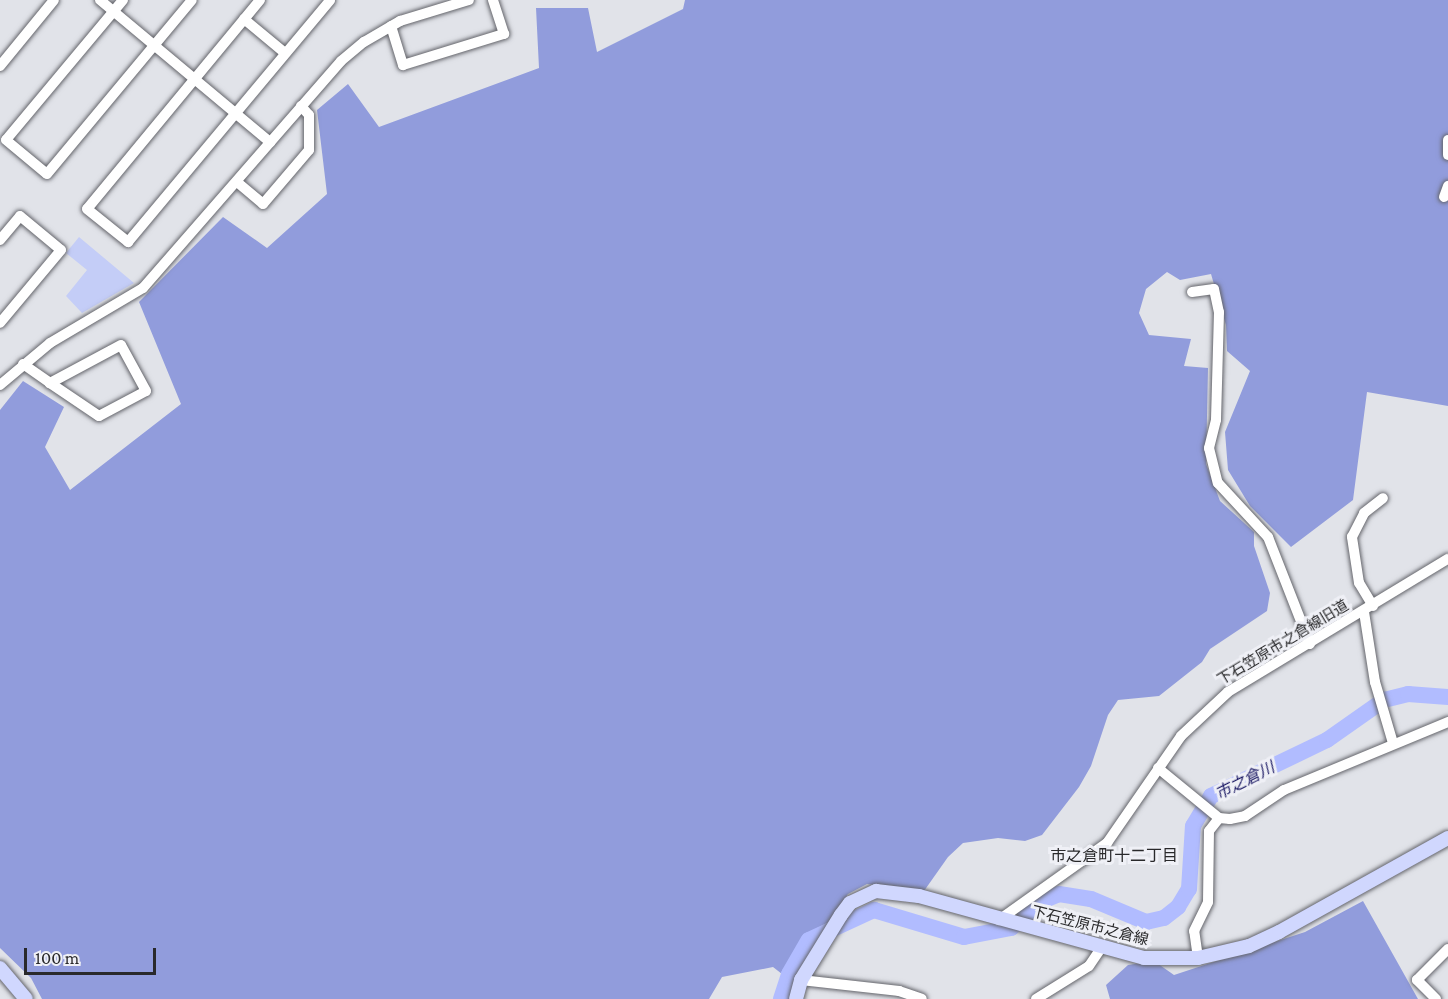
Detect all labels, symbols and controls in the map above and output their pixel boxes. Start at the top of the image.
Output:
street label: 下石笠原市之倉線旧道 [1214,597,1352,689]
water label: 市之倉川 [1212,758,1278,804]
district label: 市之倉町十二丁目 [1050,846,1178,866]
street label: 下石笠原市之倉線 [1030,903,1150,949]
scale bar [27,936,159,974]
text: 100 m [35,948,79,968]

